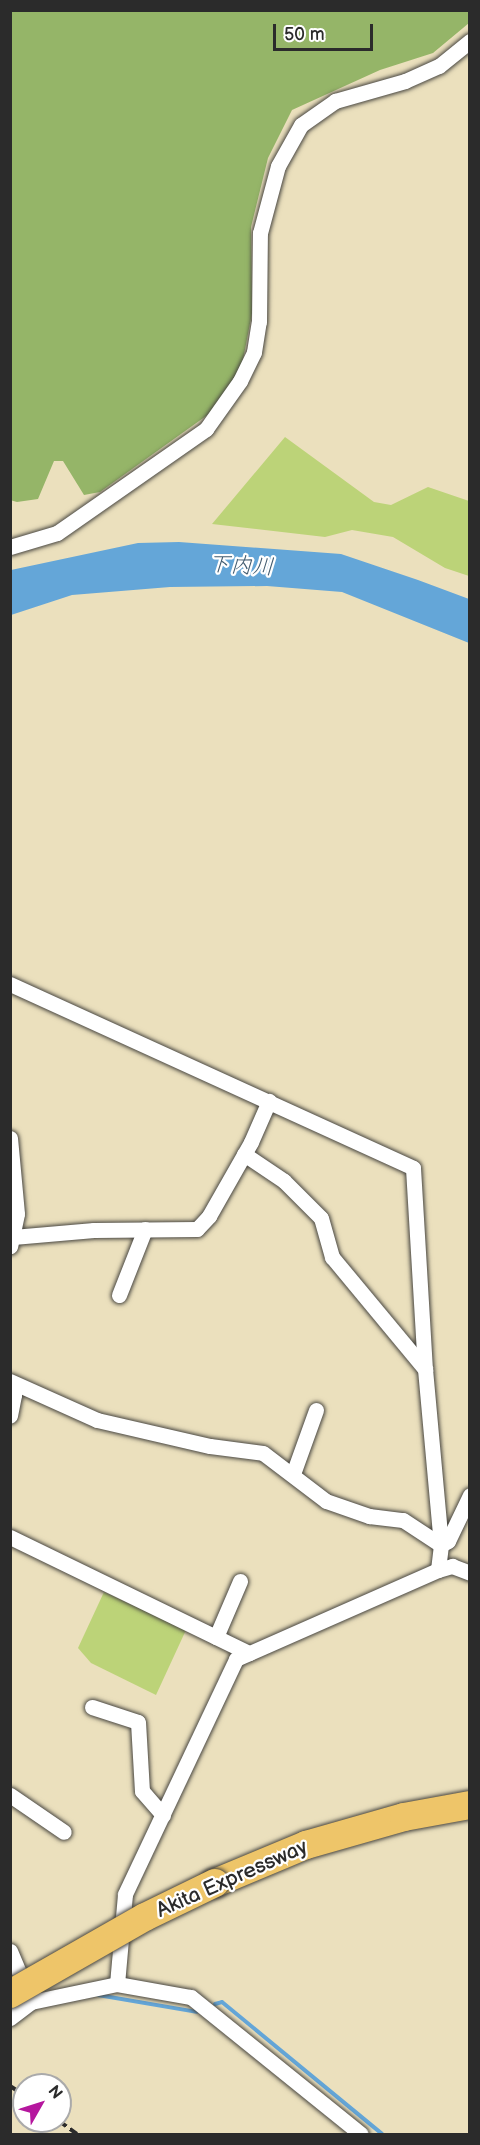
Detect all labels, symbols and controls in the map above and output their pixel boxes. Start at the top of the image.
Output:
scale bar [276,12,376,50]
text: 50 m [284,24,325,45]
water label: 下内川 [207,551,275,581]
street label: Akita Expressway [152,1834,312,1924]
north arrow [12,2073,72,2133]
text: N [44,2082,66,2103]

